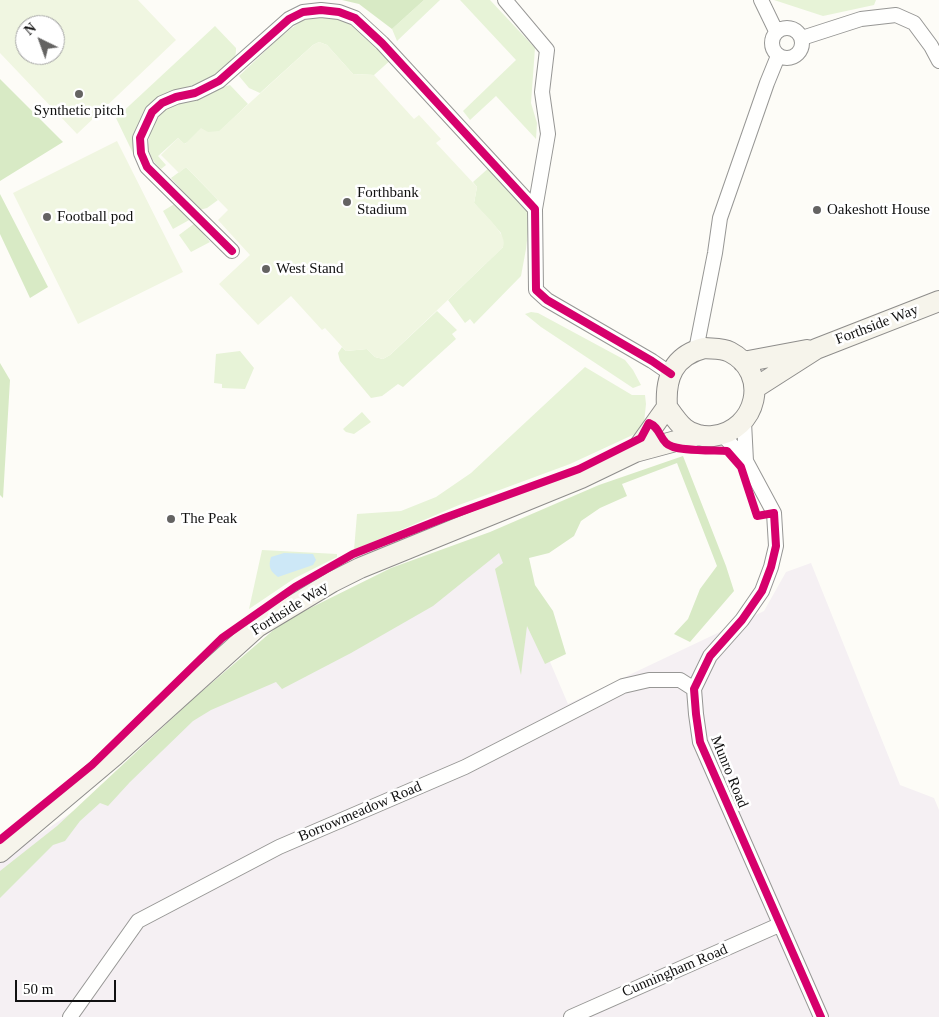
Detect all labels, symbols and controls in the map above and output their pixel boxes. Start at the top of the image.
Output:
north arrow [15,15,65,65]
text: N [22,20,39,38]
marker: Synthetic pitch [73,88,85,100]
place label: Synthetic pitch [34,102,124,120]
place label: Forthbank Stadium [357,184,419,219]
marker: Forthbank Stadium [341,196,353,208]
place label: Oakeshott House [827,201,930,219]
marker: Oakeshott House [811,204,823,216]
place label: Football pod [57,208,133,226]
marker: Football pod [41,211,53,223]
place label: West Stand [276,260,344,278]
marker: West Stand [260,263,272,275]
street label: Forthside Way [833,301,921,349]
place label: The Peak [181,510,237,528]
marker: The Peak [165,513,177,525]
street label: Forthside Way [248,578,332,640]
street label: Munro Road [706,733,752,811]
street label: Borrowmeadow Road [296,778,424,846]
street label: Cunningham Road [620,941,730,1001]
scale bar [18,970,119,1002]
text: 50 m [23,981,53,997]

